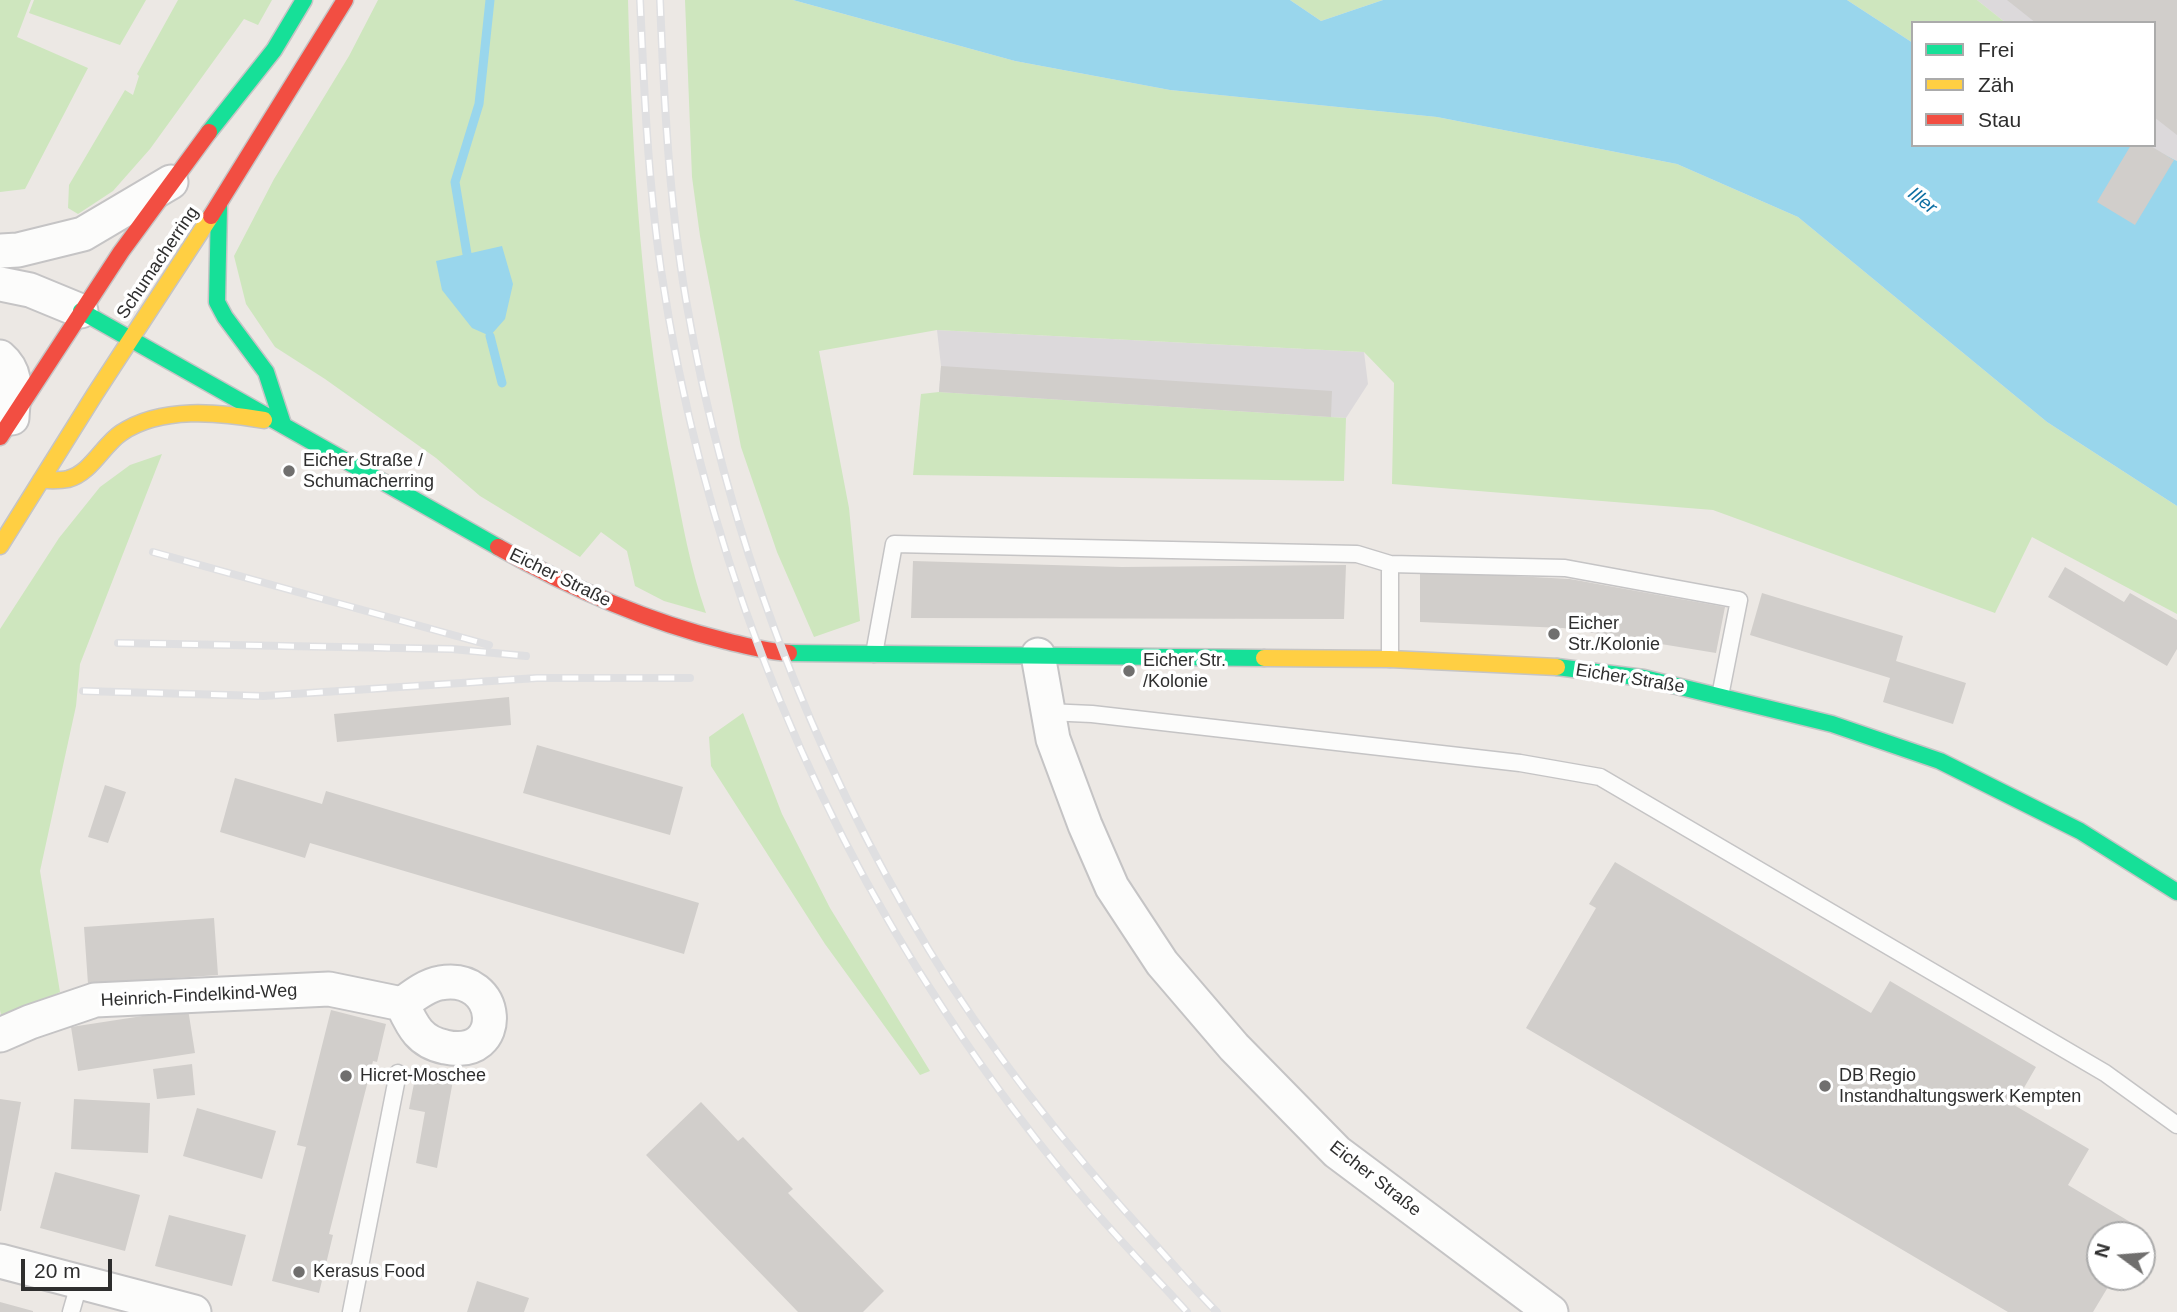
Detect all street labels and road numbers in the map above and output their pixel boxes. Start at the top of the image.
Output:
street label: Schumacherring [112,203,204,323]
street label: Eicher Straße [506,544,614,612]
street label: Eicher Straße [1574,660,1686,698]
street label: Heinrich-Findelkind-Weg [100,980,298,1012]
street label: Eicher Straße [1325,1137,1425,1221]

